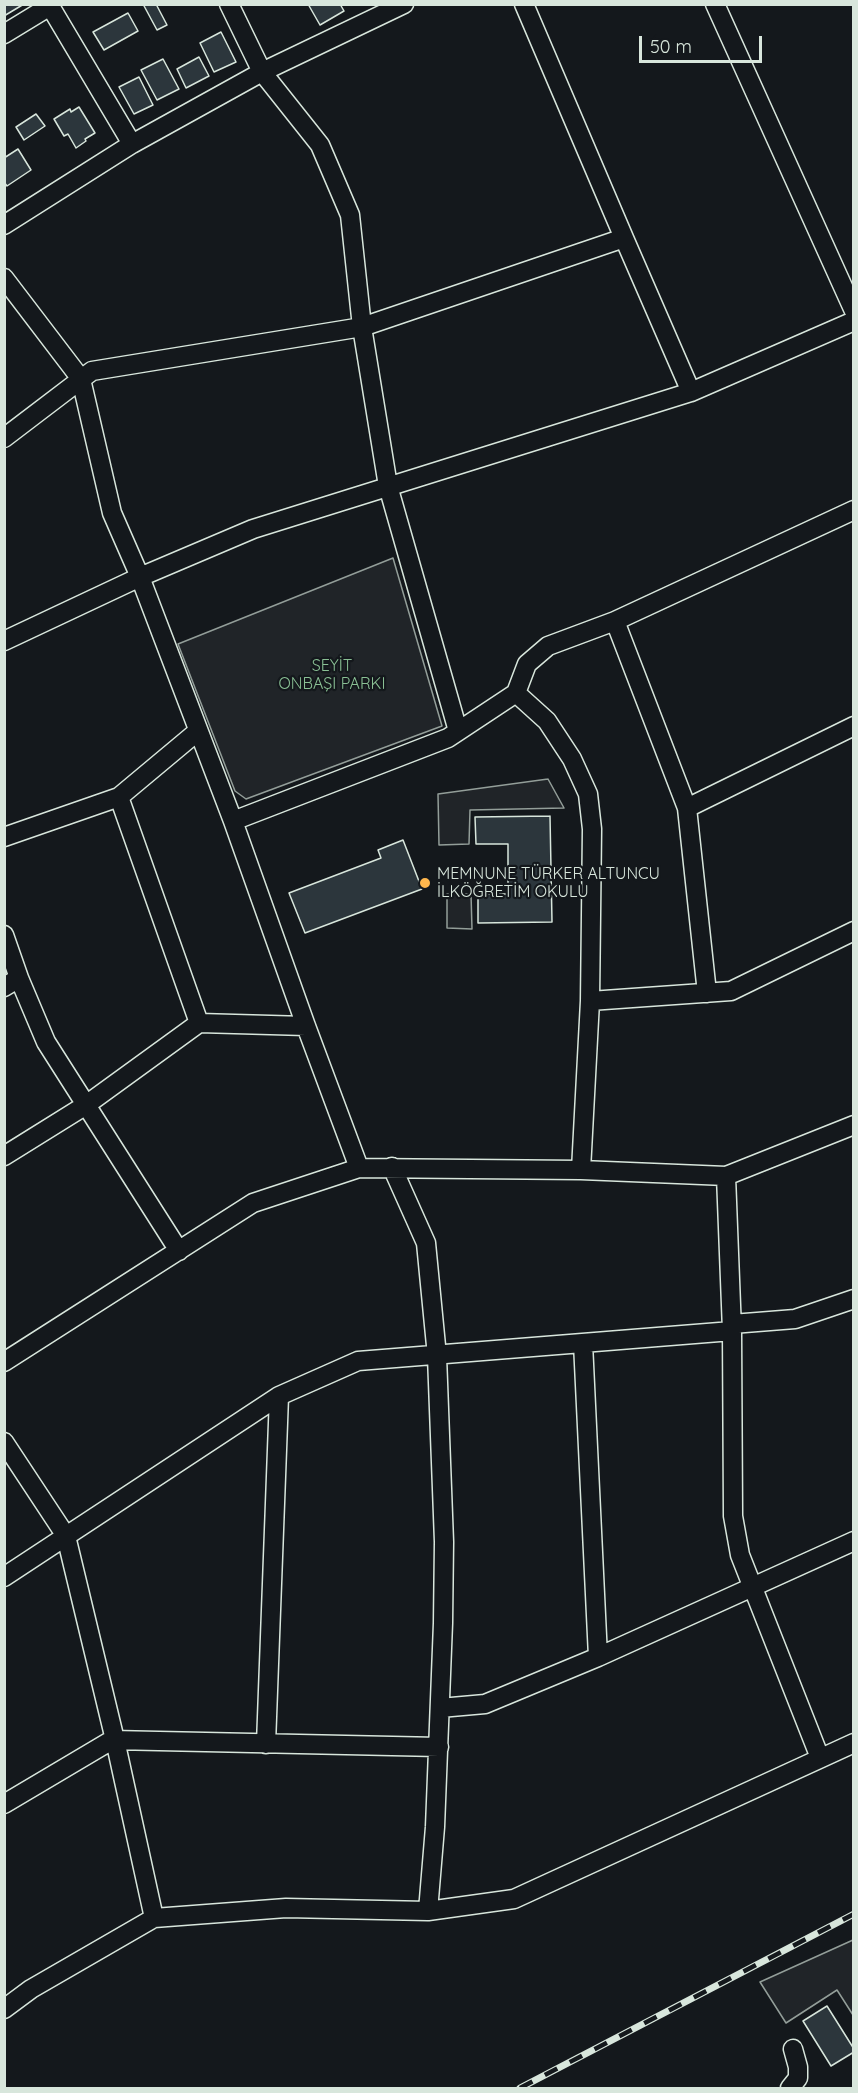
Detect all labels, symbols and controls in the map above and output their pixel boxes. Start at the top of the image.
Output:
scale bar [642,24,765,62]
text: 50 m [650,35,692,58]
park label: SEYİT ONBAŞI PARKI [279,656,385,694]
place label: MEMNUNE TÜRKER ALTUNCU İLKÖĞRETİM OKULU [437,864,660,902]
marker: MEMNUNE TÜRKER ALTUNCU İLKÖĞRETİM OKULU [418,876,432,890]

